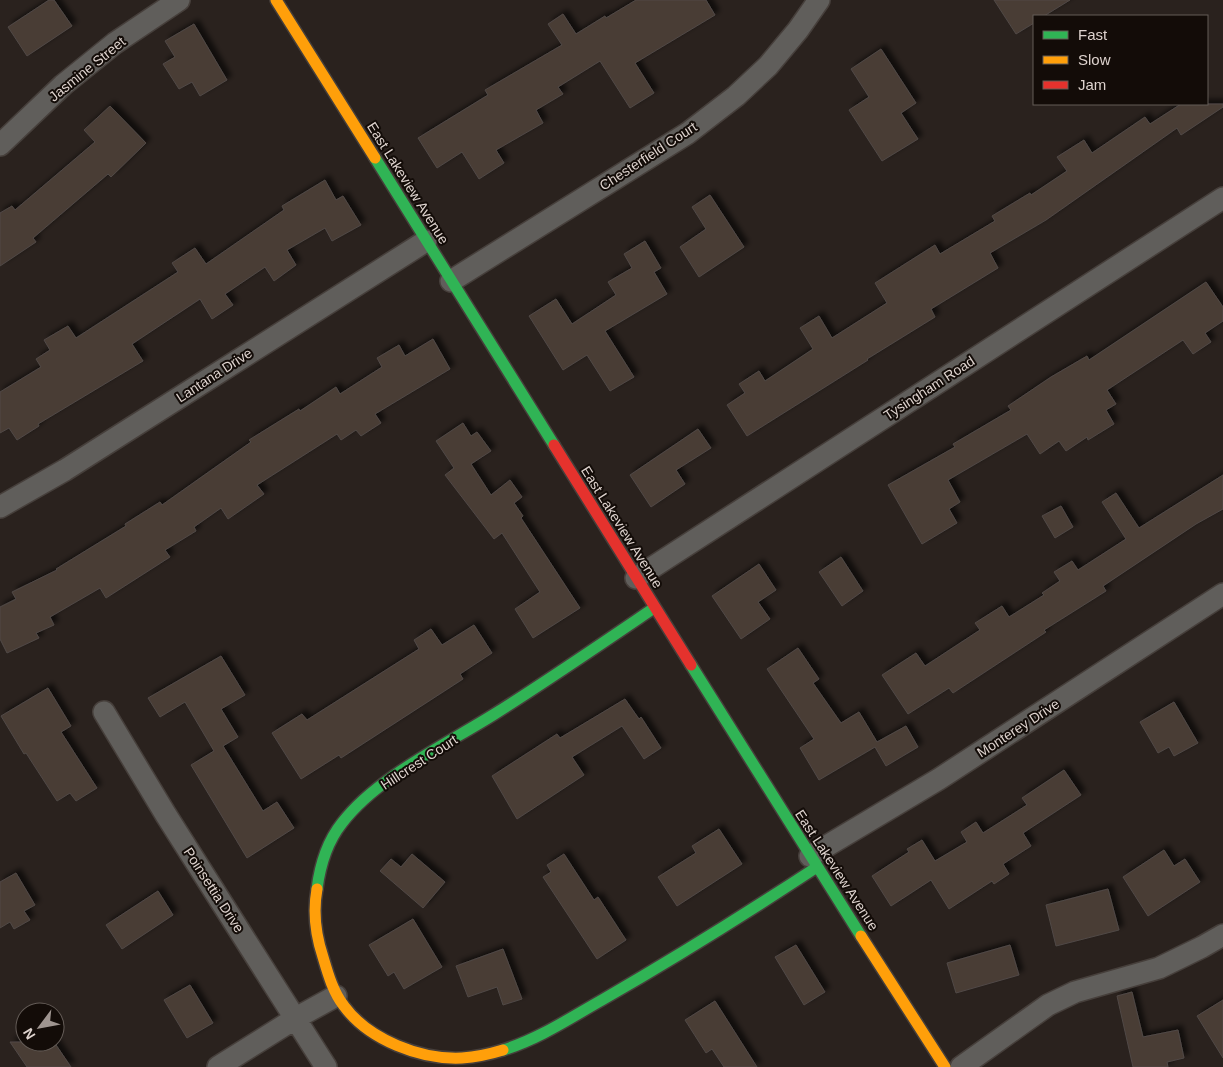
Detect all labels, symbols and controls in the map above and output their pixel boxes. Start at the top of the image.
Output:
legend [1033,15,1208,105]
text: Fast [1078,26,1108,43]
street label: Jasmine Street [46,33,128,105]
text: Slow [1078,51,1111,68]
text: Jam [1078,76,1106,93]
street label: East Lakeview Avenue [364,119,452,247]
street label: Chesterfield Court [596,119,700,193]
street label: Lantana Drive [173,344,255,405]
street label: Tysingham Road [881,353,977,423]
street label: East Lakeview Avenue [578,463,666,591]
street label: Monterey Drive [974,695,1062,761]
street label: Hillcrest Court [378,731,460,793]
street label: East Lakeview Avenue [792,807,882,933]
street label: Poinsettia Drive [181,845,248,936]
north arrow [15,1002,65,1052]
text: N [20,1025,38,1042]

